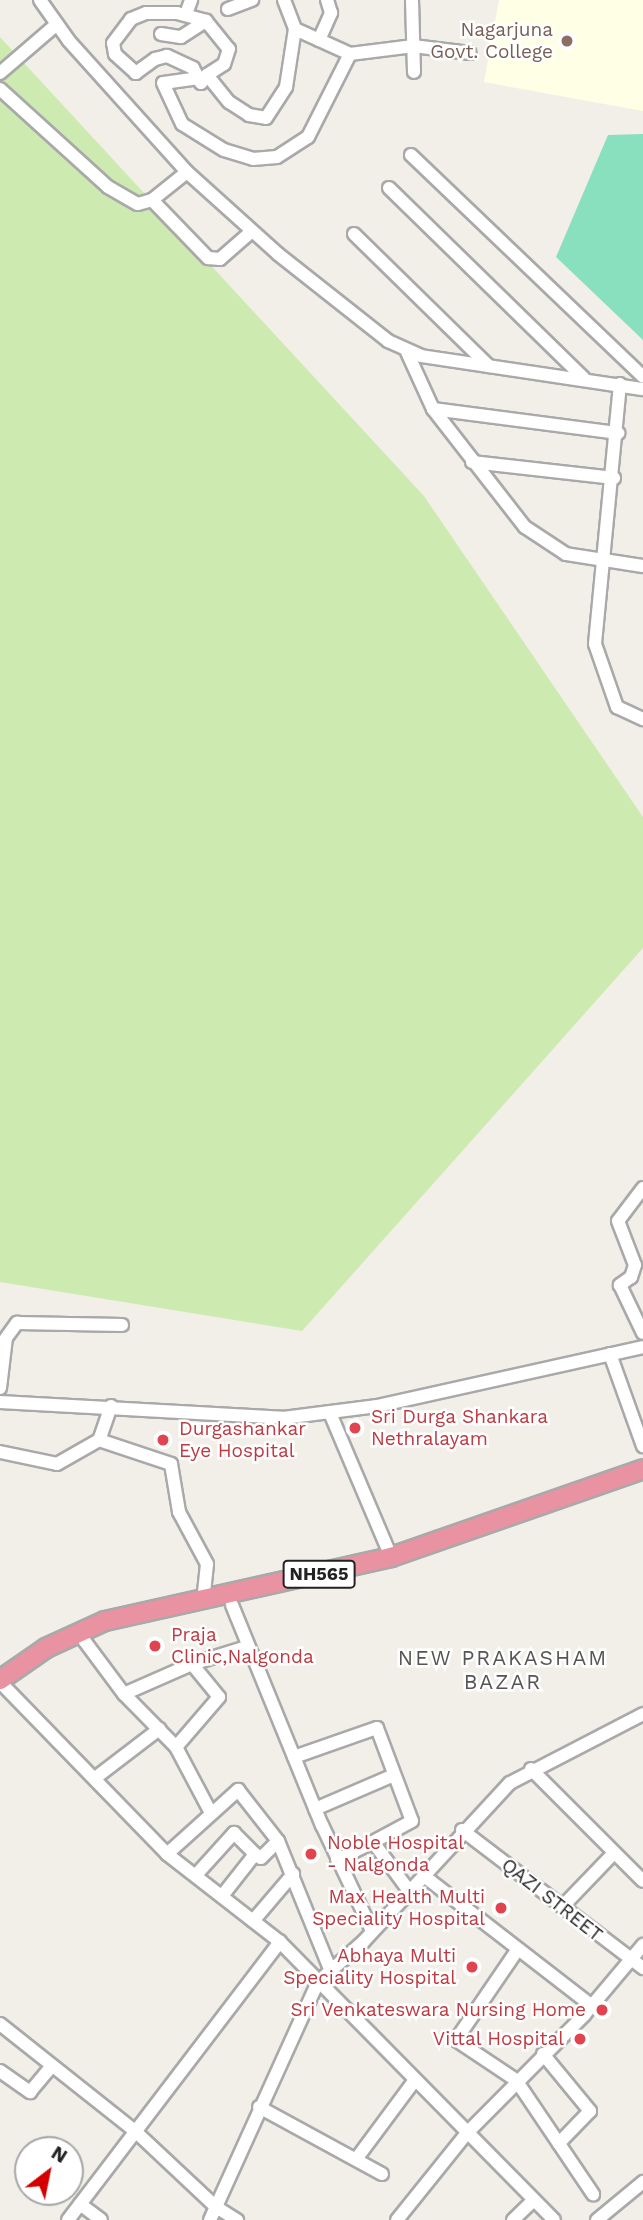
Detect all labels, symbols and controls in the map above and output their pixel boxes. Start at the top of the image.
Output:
place label: Nagarjuna Govt. College [430,19,553,63]
marker: Nagarjuna Govt. College [559,33,575,49]
place label: Sri Durga Shankara Nethralayam [371,1406,548,1450]
place label: Durgashankar Eye Hospital [179,1418,306,1462]
marker: Sri Durga Shankara Nethralayam [345,1418,365,1438]
marker: Durgashankar Eye Hospital [153,1430,173,1450]
road number: NH565 [282,1560,356,1588]
place label: Praja Clinic,Nalgonda [171,1624,314,1668]
marker: Praja Clinic,Nalgonda [145,1636,165,1656]
district label: NEW PRAKASHAM BAZAR [399,1645,607,1695]
place label: Noble Hospital - Nalgonda [327,1832,464,1876]
marker: Noble Hospital - Nalgonda [301,1844,321,1864]
street label: QAZI STREET [497,1854,607,1946]
place label: Max Health Multi Speciality Hospital [312,1886,485,1930]
marker: Max Health Multi Speciality Hospital [491,1898,511,1918]
place label: Abhaya Multi Speciality Hospital [283,1945,456,1989]
marker: Abhaya Multi Speciality Hospital [462,1957,482,1977]
place label: Sri Venkateswara Nursing Home [289,1999,586,2021]
marker: Sri Venkateswara Nursing Home [592,2000,612,2020]
place label: Vittal Hospital [432,2028,564,2050]
marker: Vittal Hospital [570,2029,590,2049]
north arrow [14,2136,84,2206]
text: N [47,2141,71,2168]

